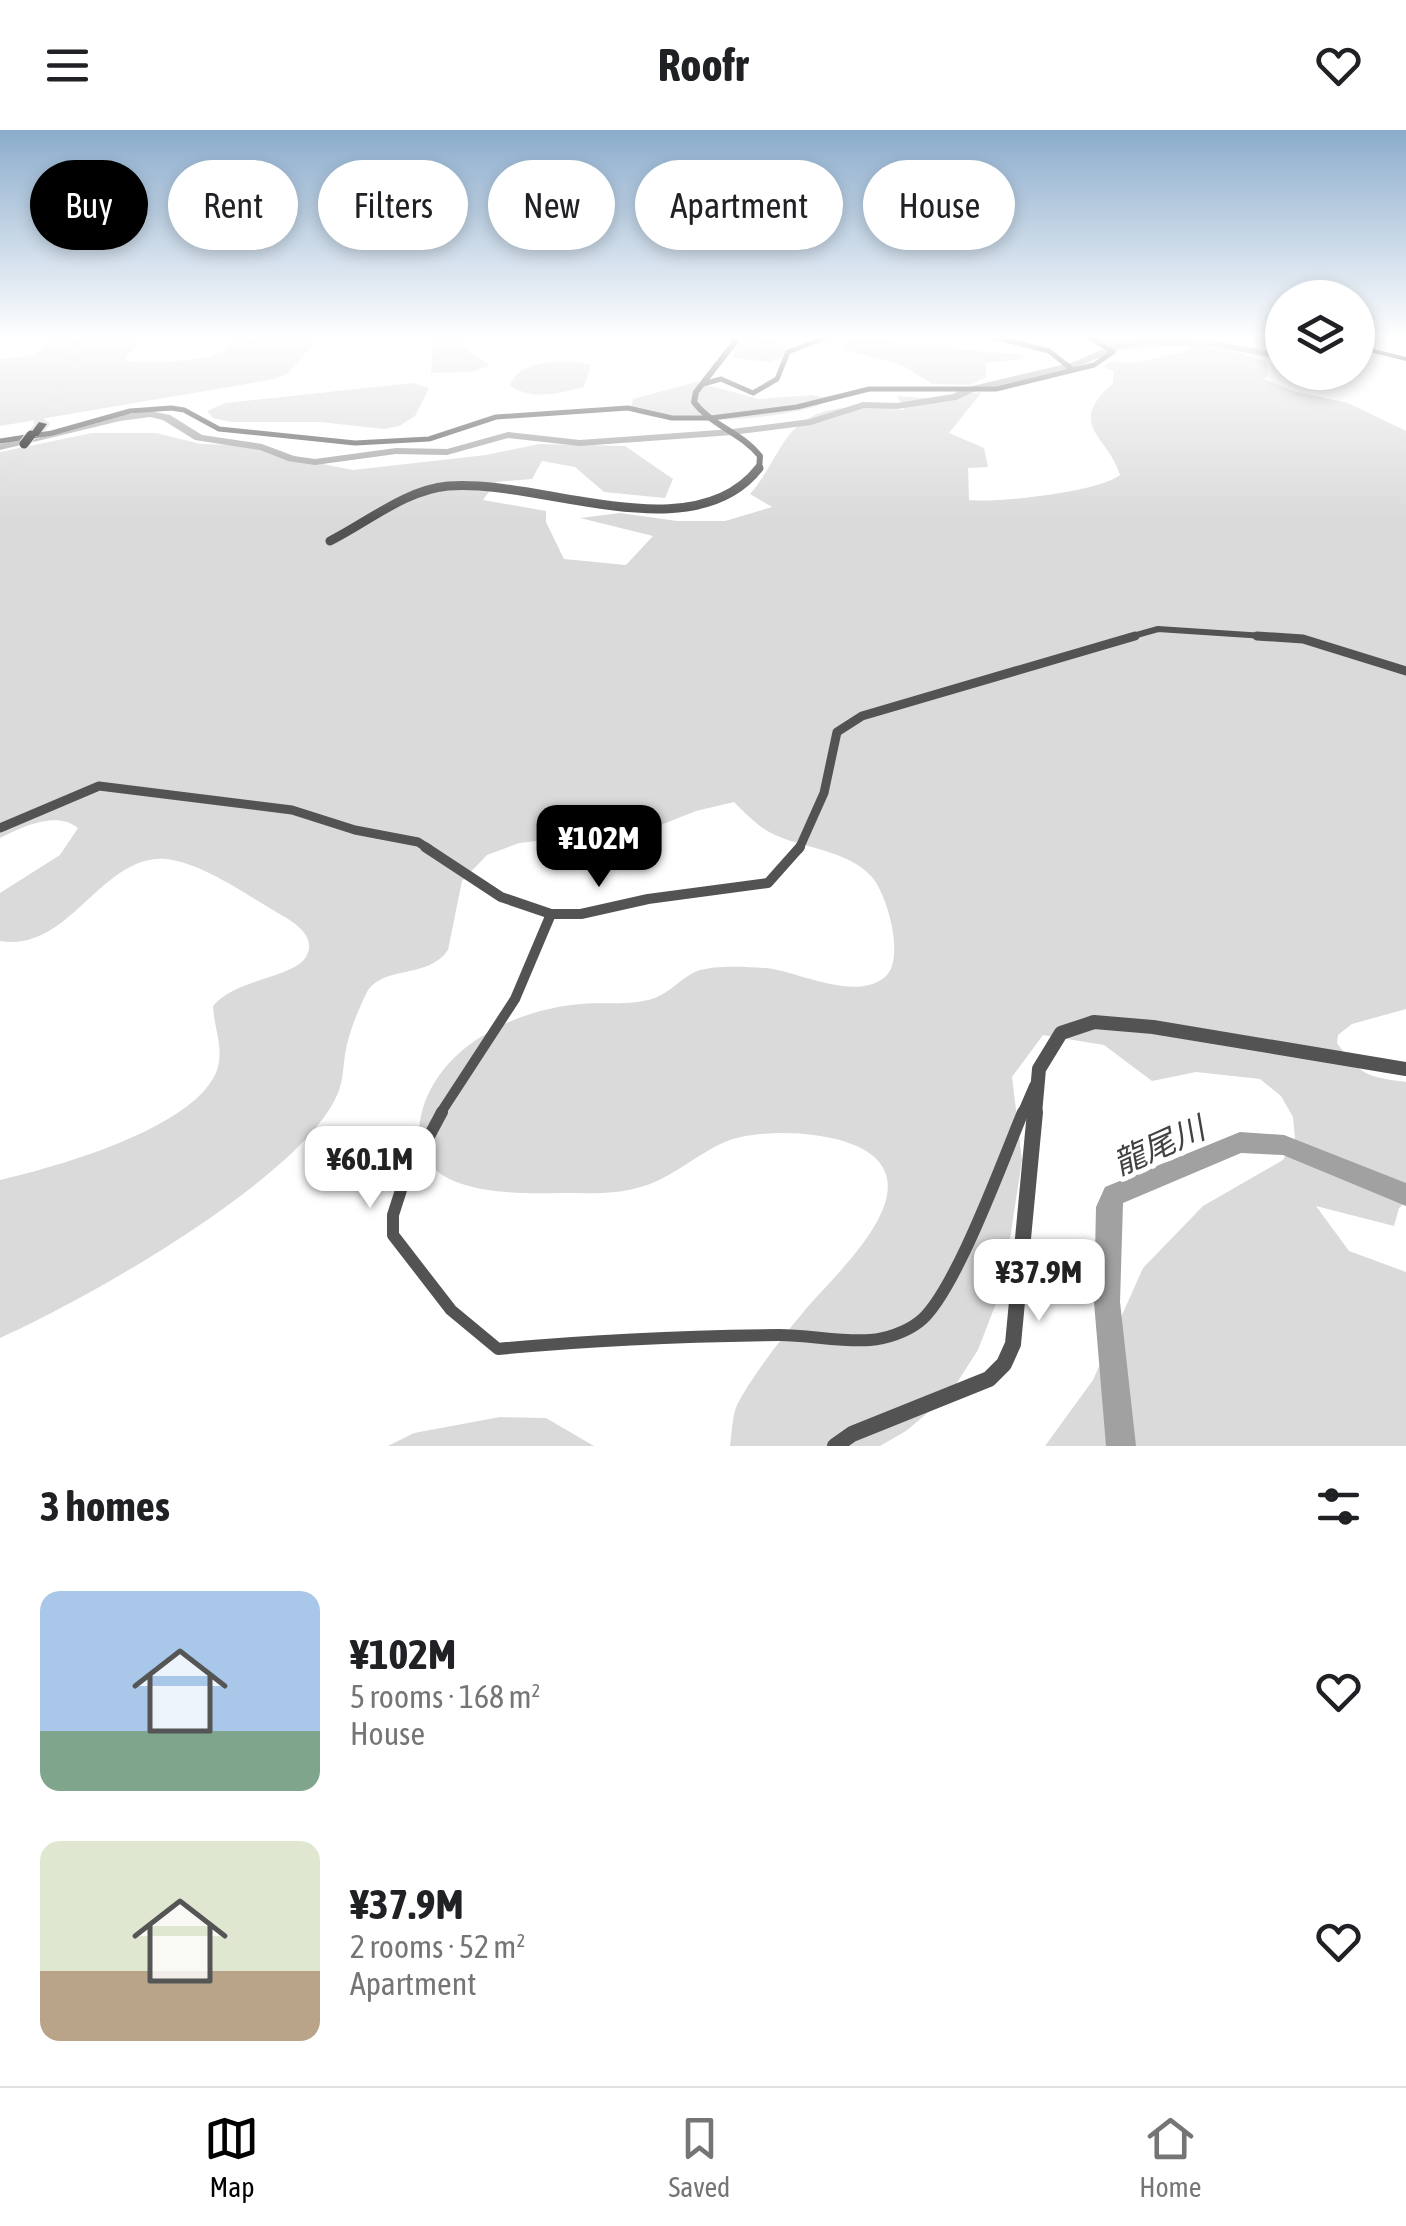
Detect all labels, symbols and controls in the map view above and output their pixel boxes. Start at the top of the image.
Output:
icon: menu [40,38,95,93]
icon: heart [1311,38,1366,93]
text: Roofr [658,39,748,91]
chip: Buy [30,160,148,250]
chip: Rent [168,160,298,250]
chip: Filters [318,160,468,250]
chip: New [488,160,615,250]
chip: Apartment [635,160,843,250]
chip: House [863,160,1015,250]
map controls [1265,280,1375,390]
button: layers [1265,280,1375,390]
pin: ¥102M [529,805,669,890]
text: ¥102M [559,819,639,856]
water label: 龍尾川 [1107,1108,1213,1182]
pin: ¥60.1M [289,1126,451,1211]
text: ¥60.1M [327,1140,413,1177]
pin: ¥37.9M [958,1239,1120,1324]
text: ¥37.9M [996,1253,1082,1290]
icon: filters [1311,1479,1366,1534]
text: 3 homes [40,1482,170,1530]
text: ¥102M [350,1630,456,1678]
icon: home [120,1631,240,1751]
icon: heart [1311,1664,1366,1719]
text: 5 rooms · 168 m² [350,1678,540,1715]
text: House [350,1715,425,1752]
text: ¥37.9M [350,1880,464,1928]
icon: home [120,1881,240,2001]
icon: heart [1311,1914,1366,1969]
text: 2 rooms · 52 m² [350,1928,525,1965]
text: Apartment [350,1965,476,2002]
tab: Map [204,2111,259,2203]
tab: Saved [668,2111,730,2203]
tab: Home [1139,2111,1202,2203]

